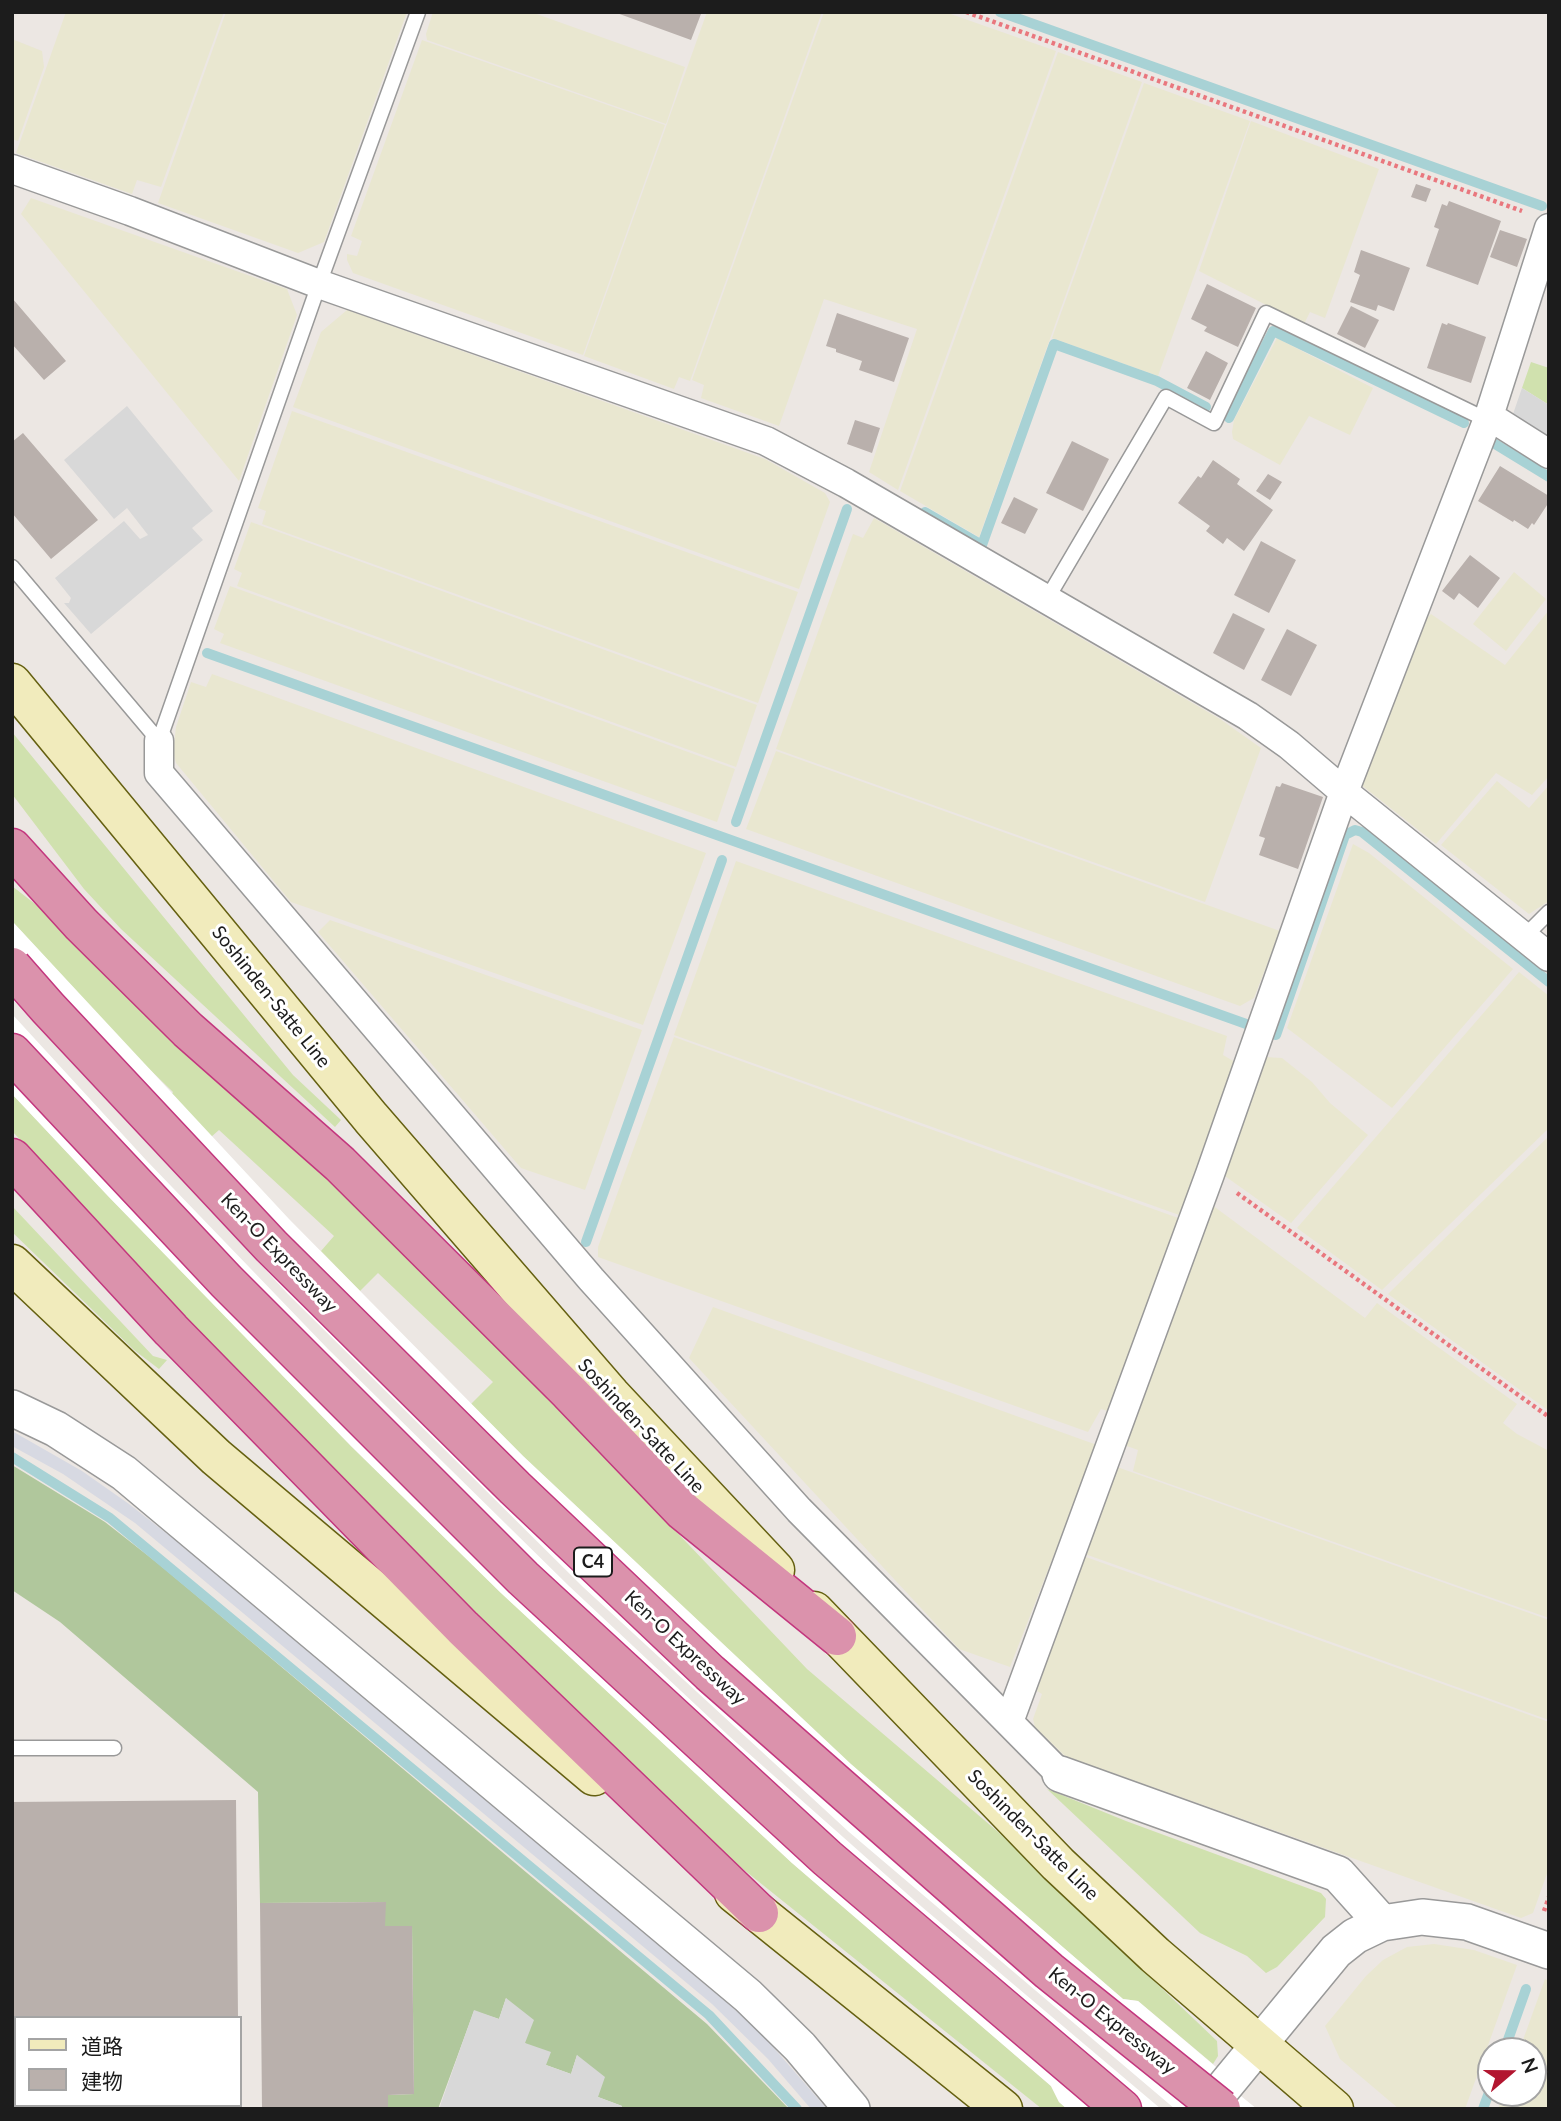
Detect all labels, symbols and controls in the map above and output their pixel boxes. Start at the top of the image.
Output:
street label: Soshinden-Satte Line [207,922,335,1072]
street label: Ken-O Expressway [216,1188,342,1318]
street label: Soshinden-Satte Line [573,1354,709,1498]
road number: C4 [574,1548,612,1576]
street label: Ken-O Expressway [620,1586,750,1710]
street label: Soshinden-Satte Line [963,1765,1103,1905]
street label: Ken-O Expressway [1044,1963,1180,2079]
legend [14,2016,242,2107]
text: 道路 [81,2033,123,2058]
north arrow [1477,2037,1547,2107]
text: N [1517,2055,1544,2076]
text: 建物 [81,2068,123,2093]

